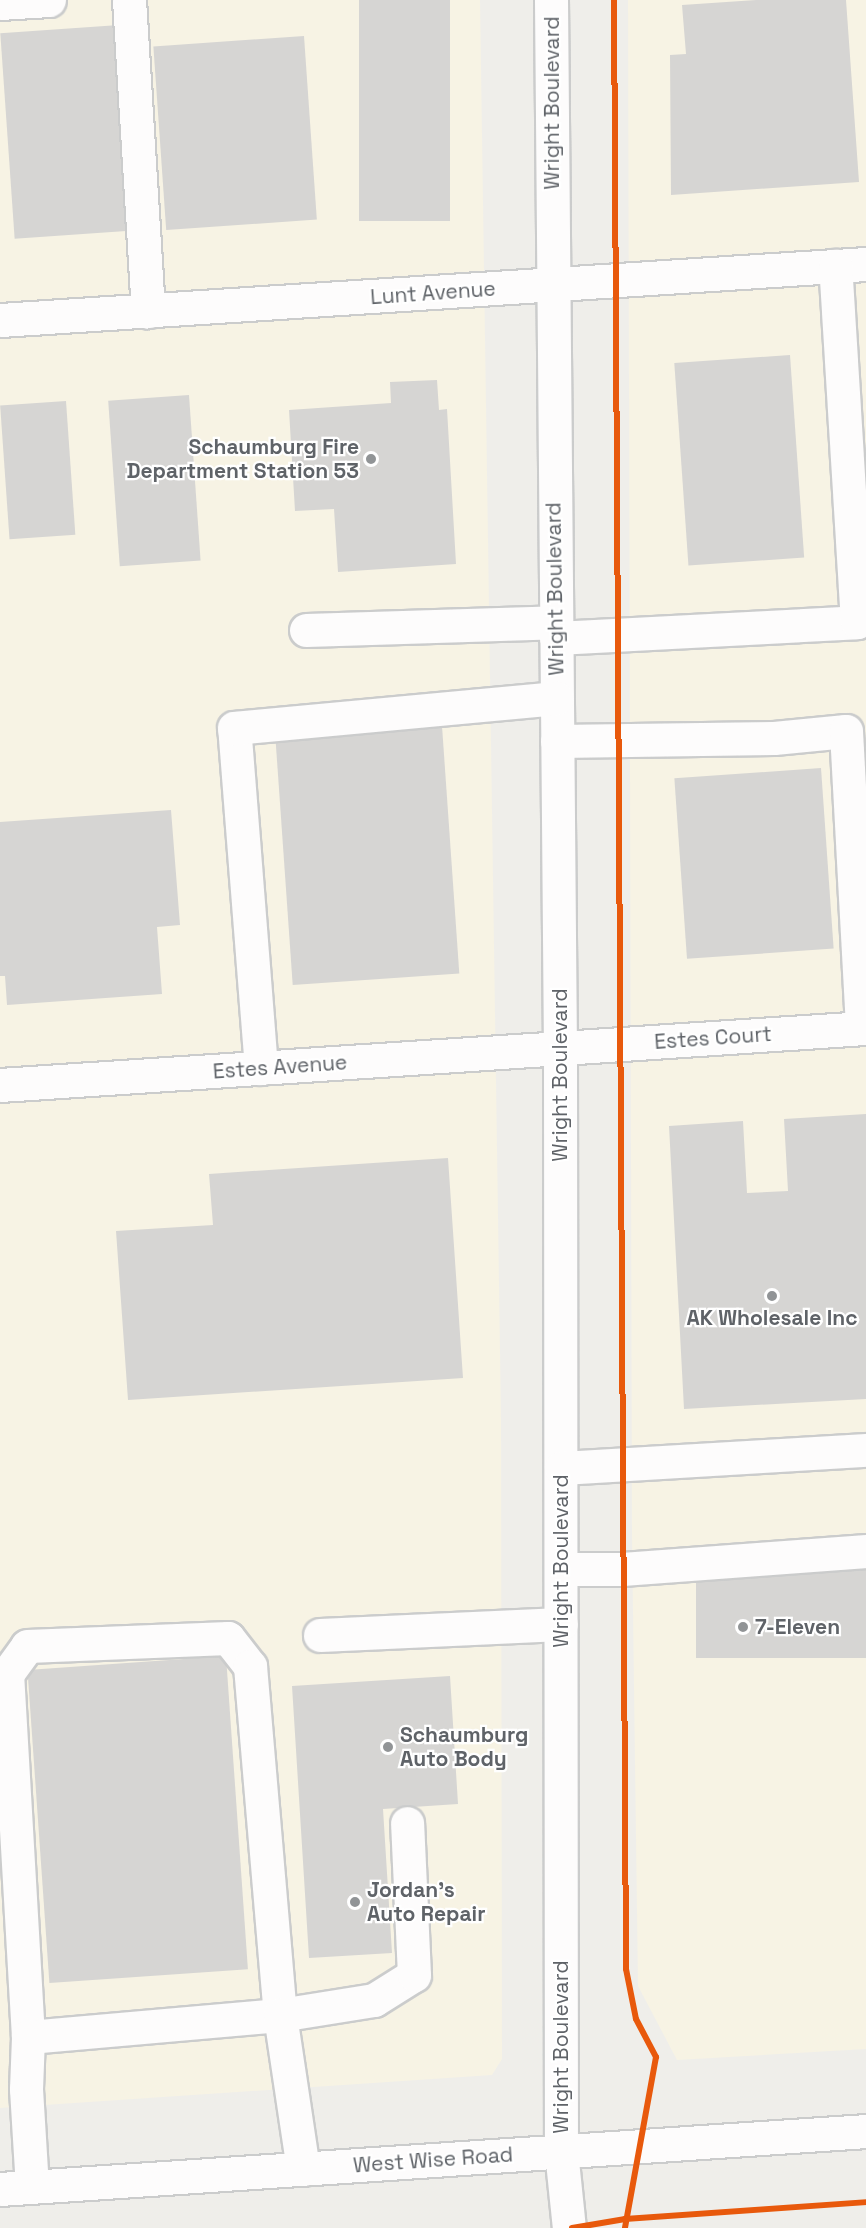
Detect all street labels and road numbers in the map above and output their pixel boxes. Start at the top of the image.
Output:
street label: Wright Boulevard [539,16,565,190]
street label: Lunt Avenue [369,276,497,310]
street label: Wright Boulevard [541,502,569,676]
street label: Wright Boulevard [547,988,573,1162]
street label: Estes Court [653,1021,773,1055]
street label: Estes Avenue [212,1050,348,1084]
street label: Wright Boulevard [548,1474,574,1648]
street label: Wright Boulevard [548,1960,574,2134]
street label: West Wise Road [352,2142,514,2178]

